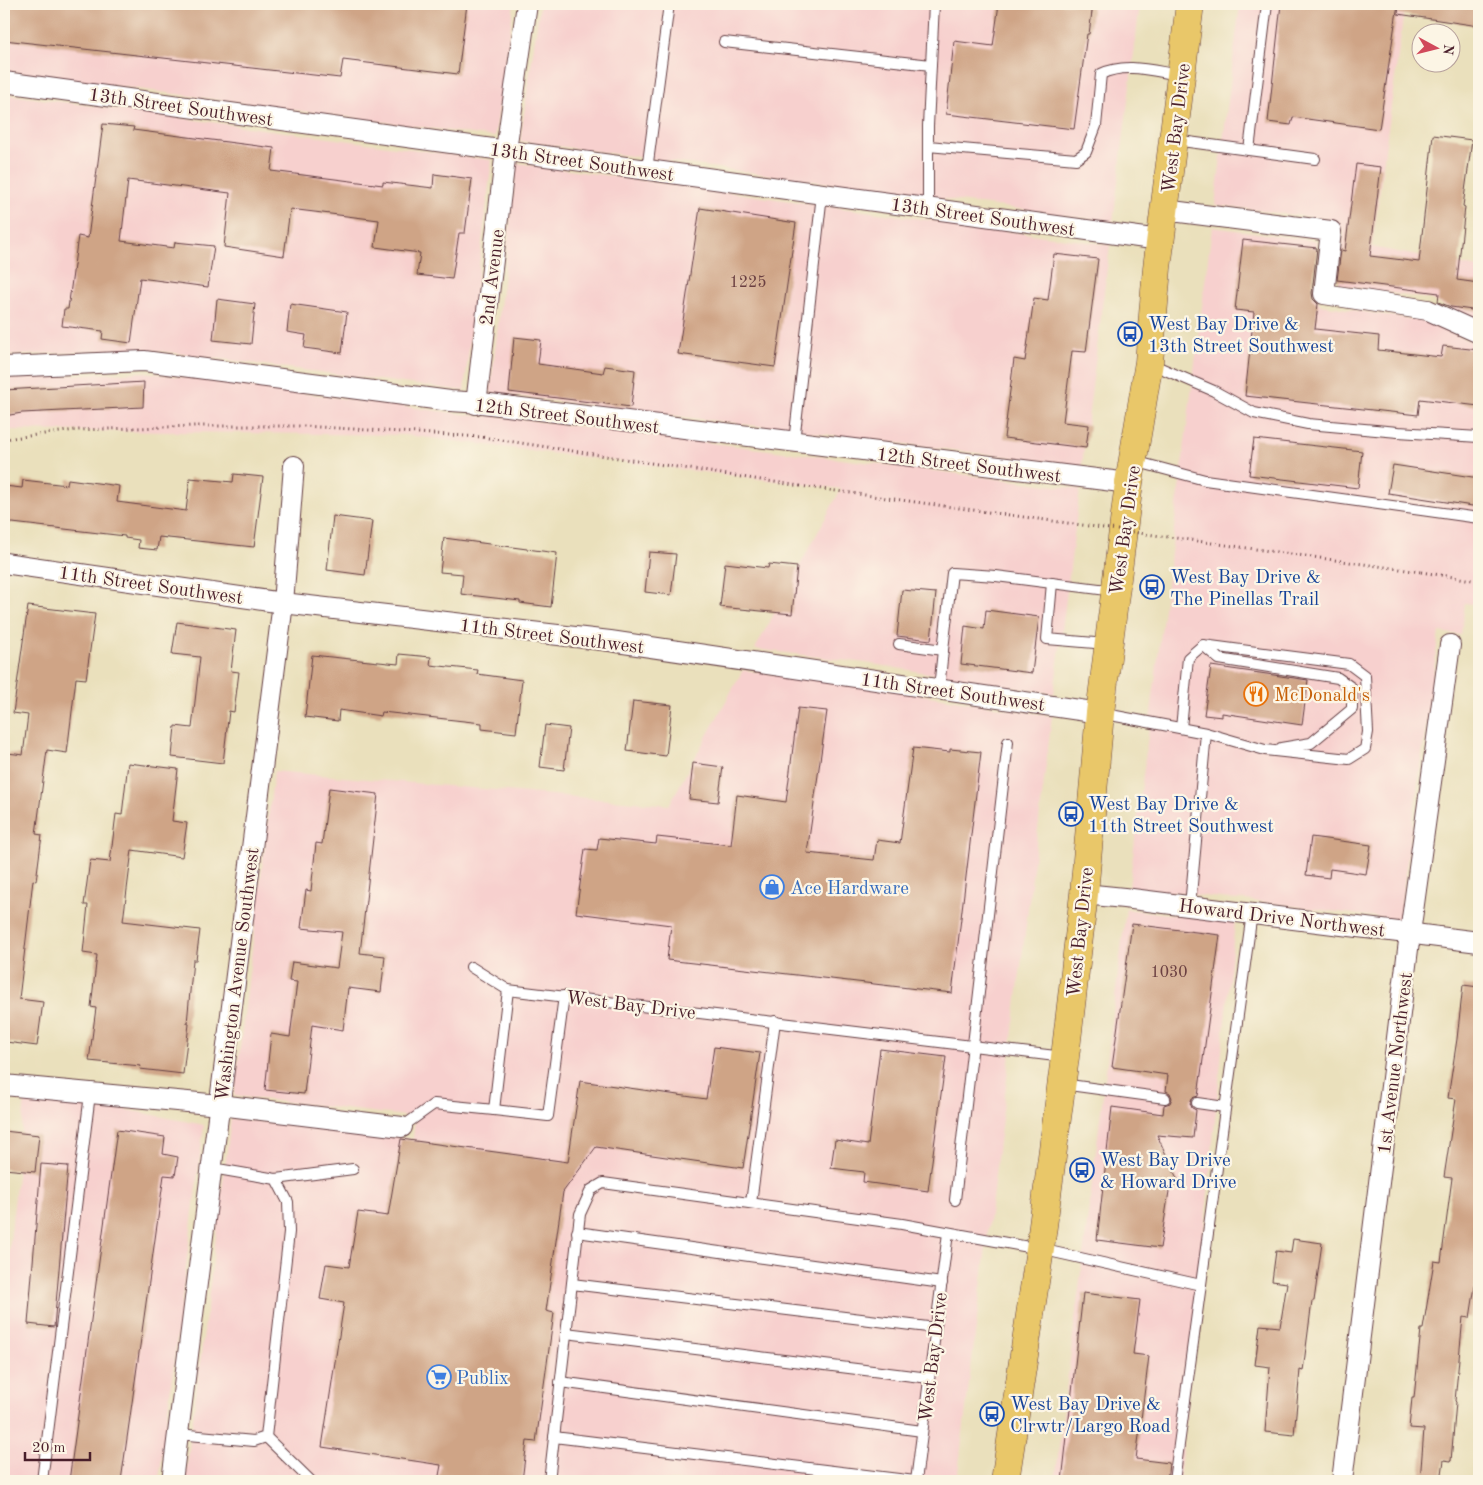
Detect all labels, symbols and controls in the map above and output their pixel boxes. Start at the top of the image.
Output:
north arrow [1410,22,1460,72]
text: N [1440,43,1456,56]
street label: West Bay Drive [1160,62,1195,194]
street label: 13th Street Southwest [87,86,274,131]
street label: 13th Street Southwest [488,141,675,186]
street label: 13th Street Southwest [889,196,1076,241]
street label: 2nd Avenue [478,228,509,327]
house number: 1225 [729,275,767,291]
place label: West Bay Drive & 13th Street Southwest [1148,316,1334,357]
bus stop icon: West Bay Drive & 13th Street Southwest [1117,321,1143,347]
street label: 12th Street Southwest [473,397,660,438]
street label: 12th Street Southwest [875,446,1062,487]
street label: West Bay Drive [1108,464,1145,596]
street label: 11th Street Southwest [57,564,244,609]
place label: West Bay Drive & The Pinellas Trail [1170,569,1321,610]
bus stop icon: West Bay Drive & The Pinellas Trail [1139,574,1165,600]
street label: 11th Street Southwest [458,617,645,658]
street label: 11th Street Southwest [859,671,1046,716]
restaurant icon: McDonald's [1243,681,1269,707]
place label: McDonald's [1274,687,1370,706]
place label: West Bay Drive & 11th Street Southwest [1088,796,1274,837]
bus stop icon: West Bay Drive & 11th Street Southwest [1058,801,1084,827]
street label: Washington Avenue Southwest [213,846,263,1102]
street label: West Bay Drive [1065,866,1098,998]
shop icon: Ace Hardware [759,874,785,900]
place label: Ace Hardware [790,880,909,899]
street label: Howard Drive Northwest [1177,897,1386,942]
house number: 1030 [1150,965,1188,981]
street label: 1st Avenue Northwest [1376,971,1417,1155]
street label: West Bay Drive [565,989,697,1024]
place label: West Bay Drive & Howard Drive [1100,1152,1237,1193]
bus stop icon: West Bay Drive & Howard Drive [1069,1157,1095,1183]
street label: West Bay Drive [917,1291,952,1423]
supermarket icon: Publix [426,1364,452,1390]
place label: Publix [456,1370,509,1389]
place label: West Bay Drive & Clrwtr/Largo Road [1010,1396,1171,1437]
bus stop icon: West Bay Drive & Clrwtr/Largo Road [979,1401,1005,1427]
scale bar [25,1430,90,1462]
text: 20 m [32,1441,66,1456]

